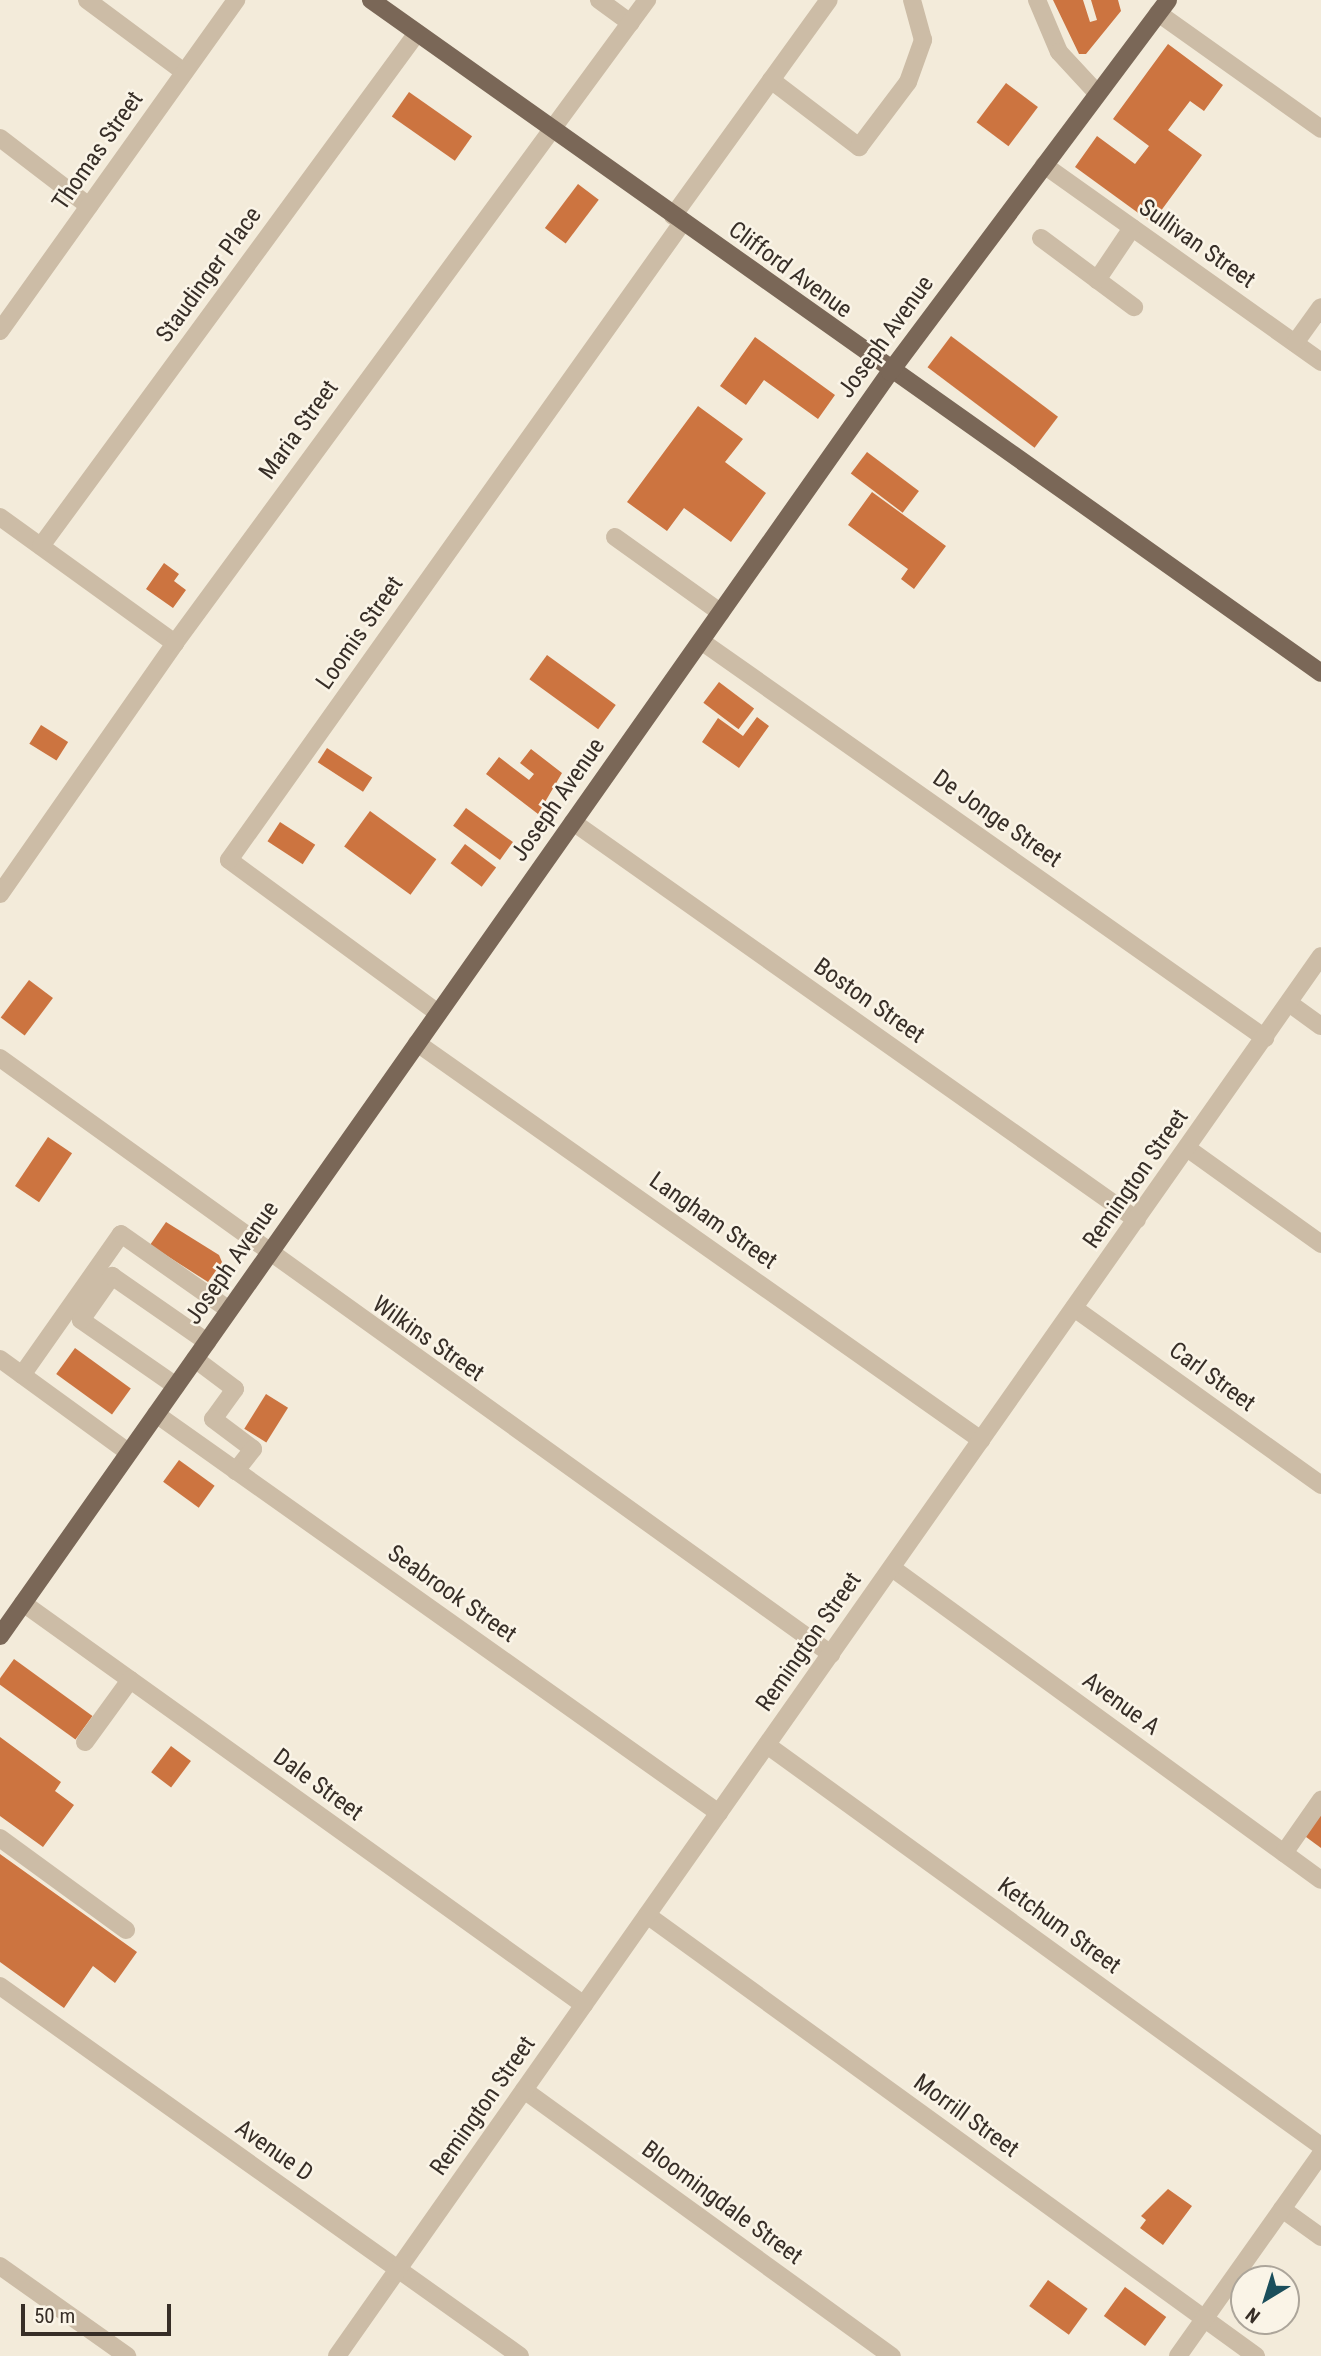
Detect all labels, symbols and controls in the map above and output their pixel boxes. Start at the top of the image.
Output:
street label: Thomas Street [47,86,149,216]
street label: Sullivan Street [1133,193,1261,295]
street label: Staudinger Place [150,202,268,348]
street label: Clifford Avenue [723,216,857,324]
street label: Joseph Avenue [832,270,940,404]
street label: Maria Street [253,375,345,485]
street label: Loomis Street [310,571,410,695]
street label: Joseph Avenue [505,733,611,867]
street label: De Jonge Street [927,764,1067,874]
street label: Boston Street [808,952,930,1050]
street label: Remington Street [1077,1104,1195,1254]
street label: Langham Street [644,1166,782,1276]
street label: Joseph Avenue [179,1196,285,1330]
street label: Wilkins Street [367,1290,489,1388]
street label: Carl Street [1163,1336,1261,1418]
street label: Seabrook Street [382,1539,522,1649]
street label: Remington Street [750,1567,868,1717]
street label: Avenue A [1077,1666,1165,1742]
street label: Dale Street [268,1743,368,1827]
street label: Ketchum Street [992,1872,1126,1980]
street label: Remington Street [424,2031,542,2181]
street label: Morrill Street [908,2068,1024,2164]
street label: Avenue D [230,2114,318,2188]
street label: Bloomingdale Street [636,2135,808,2271]
north arrow [1230,2265,1300,2335]
scale bar [24,2290,175,2334]
text: N [1241,2303,1265,2328]
text: 50 m [34,2304,75,2328]

